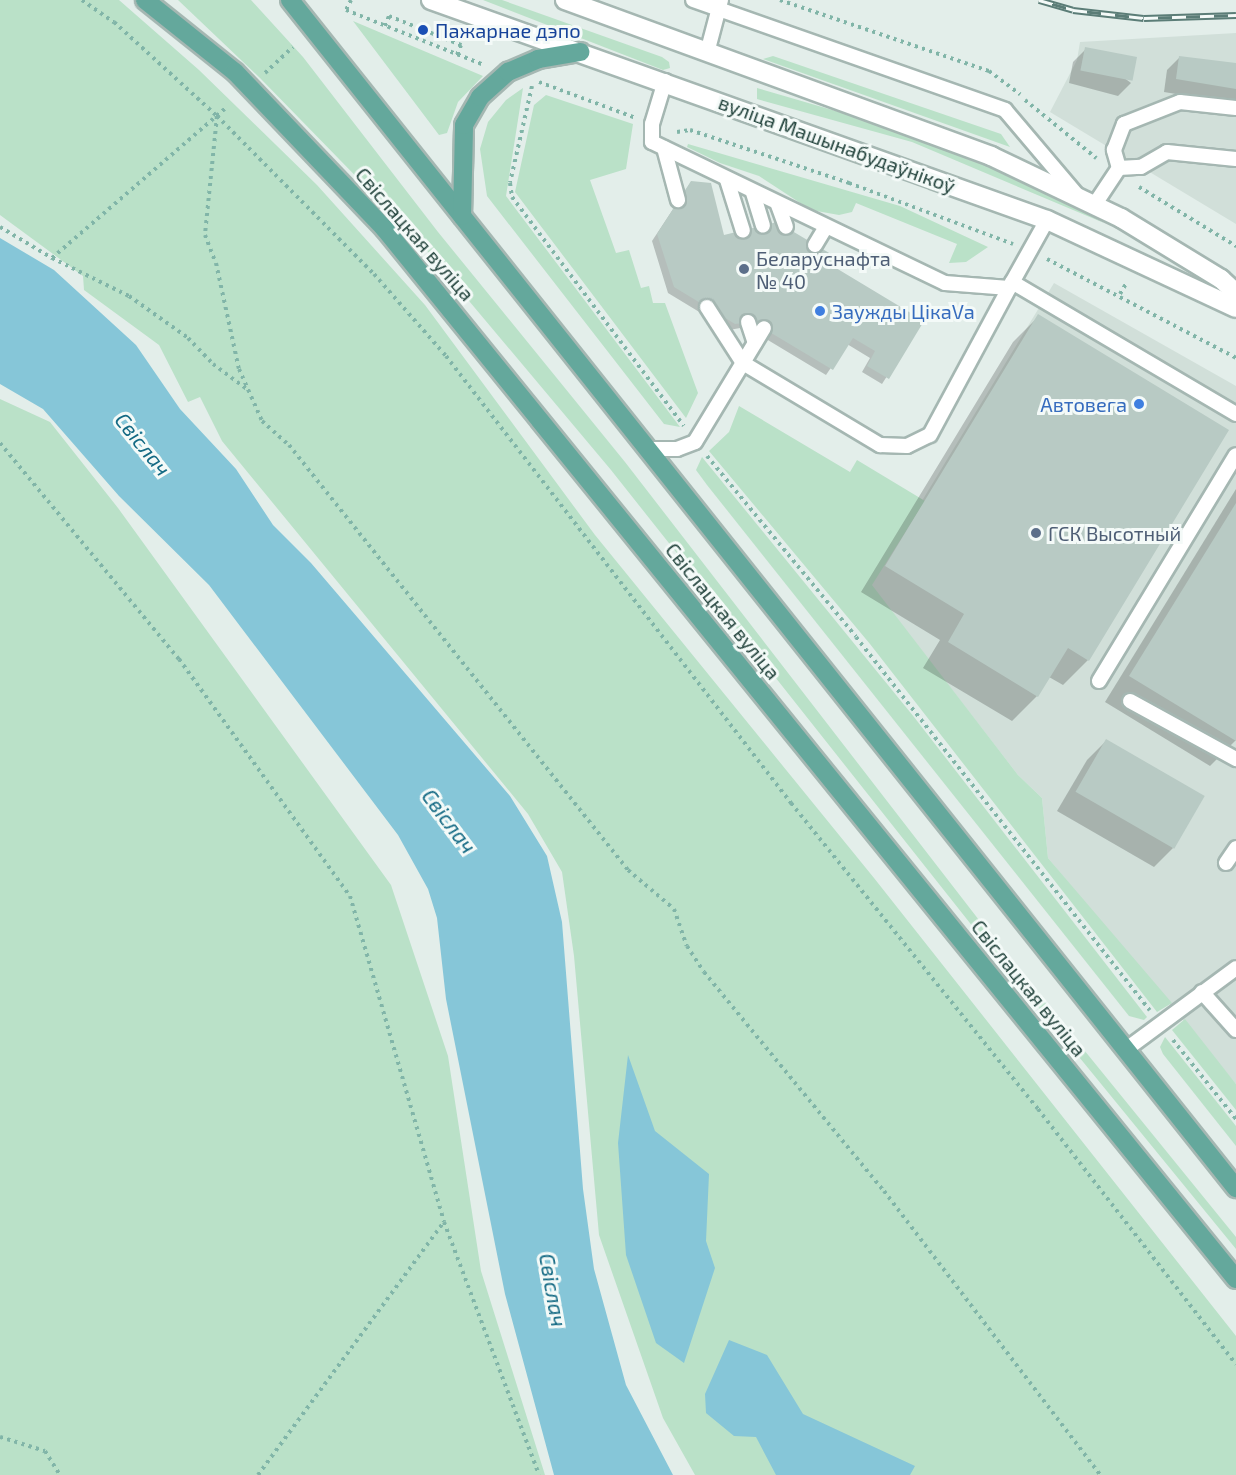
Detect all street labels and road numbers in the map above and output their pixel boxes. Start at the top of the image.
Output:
street label: вуліца Машынабудаўнікоў [715,90,959,198]
street label: Свіслацкая вуліца [351,162,479,306]
street label: Свіслацкая вуліца [661,538,785,684]
street label: Свіслацкая вуліца [967,915,1091,1061]

